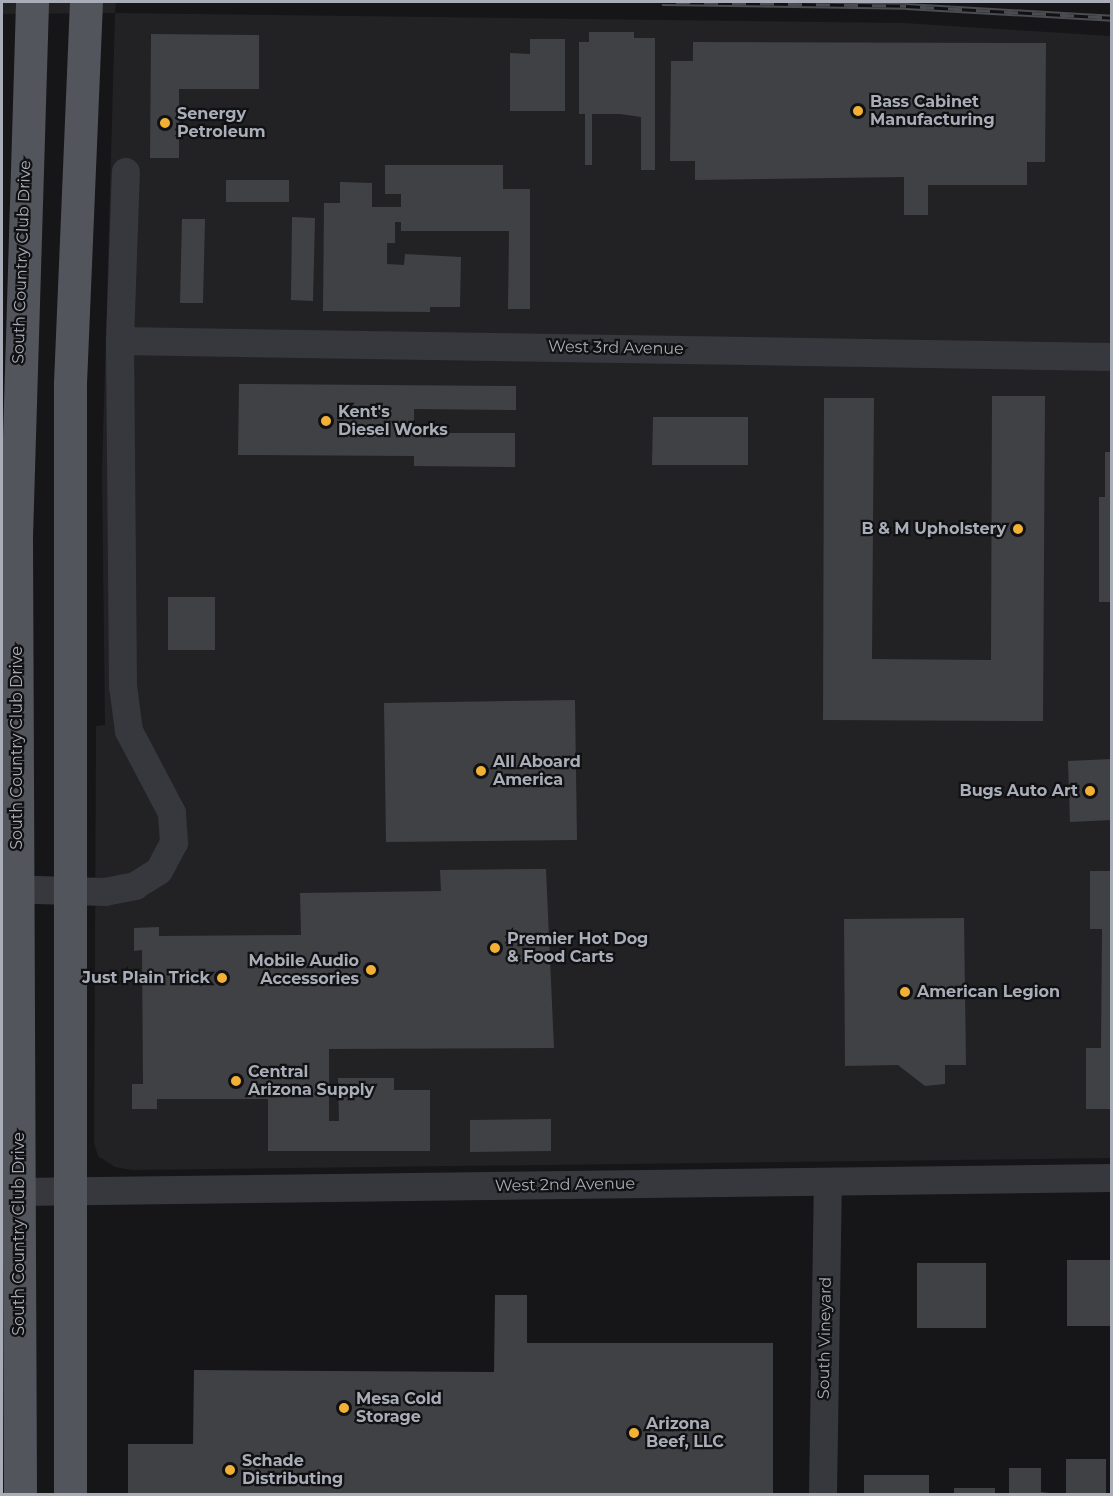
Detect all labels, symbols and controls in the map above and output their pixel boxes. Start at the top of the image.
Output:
place label: Bass Cabinet Manufacturing [870,92,995,130]
place label: Senergy Petroleum [177,104,266,142]
marker: Bass Cabinet Manufacturing [851,104,865,118]
marker: Senergy Petroleum [158,116,172,130]
street label: South Country Club Drive [9,160,35,364]
street label: West 3rd Avenue [548,337,684,359]
place label: Kent's Diesel Works [338,402,448,440]
marker: Kent's Diesel Works [319,414,333,428]
place label: B & M Upholstery [861,519,1006,539]
marker: B & M Upholstery [1011,522,1025,536]
street label: South Country Club Drive [7,646,27,850]
place label: All Aboard America [493,752,581,790]
marker: All Aboard America [474,764,488,778]
place label: Bugs Auto Art [959,781,1078,801]
marker: Bugs Auto Art [1083,784,1097,798]
place label: Premier Hot Dog & Food Carts [507,929,648,967]
marker: Premier Hot Dog & Food Carts [488,941,502,955]
place label: Mobile Audio Accessories [248,951,359,989]
marker: Mobile Audio Accessories [364,963,378,977]
place label: Just Plain Trick [82,968,210,988]
marker: Just Plain Trick [215,971,229,985]
place label: American Legion [917,982,1060,1002]
marker: American Legion [898,985,912,999]
place label: Central Arizona Supply [248,1062,374,1100]
marker: Central Arizona Supply [229,1074,243,1088]
street label: South Country Club Drive [9,1132,29,1336]
street label: West 2nd Avenue [495,1174,635,1196]
street label: South Vineyard [814,1277,836,1399]
place label: Mesa Cold Storage [356,1389,442,1427]
marker: Mesa Cold Storage [337,1401,351,1415]
place label: Arizona Beef, LLC [646,1414,724,1452]
marker: Arizona Beef, LLC [627,1426,641,1440]
place label: Schade Distributing [242,1451,343,1489]
marker: Schade Distributing [223,1463,237,1477]

